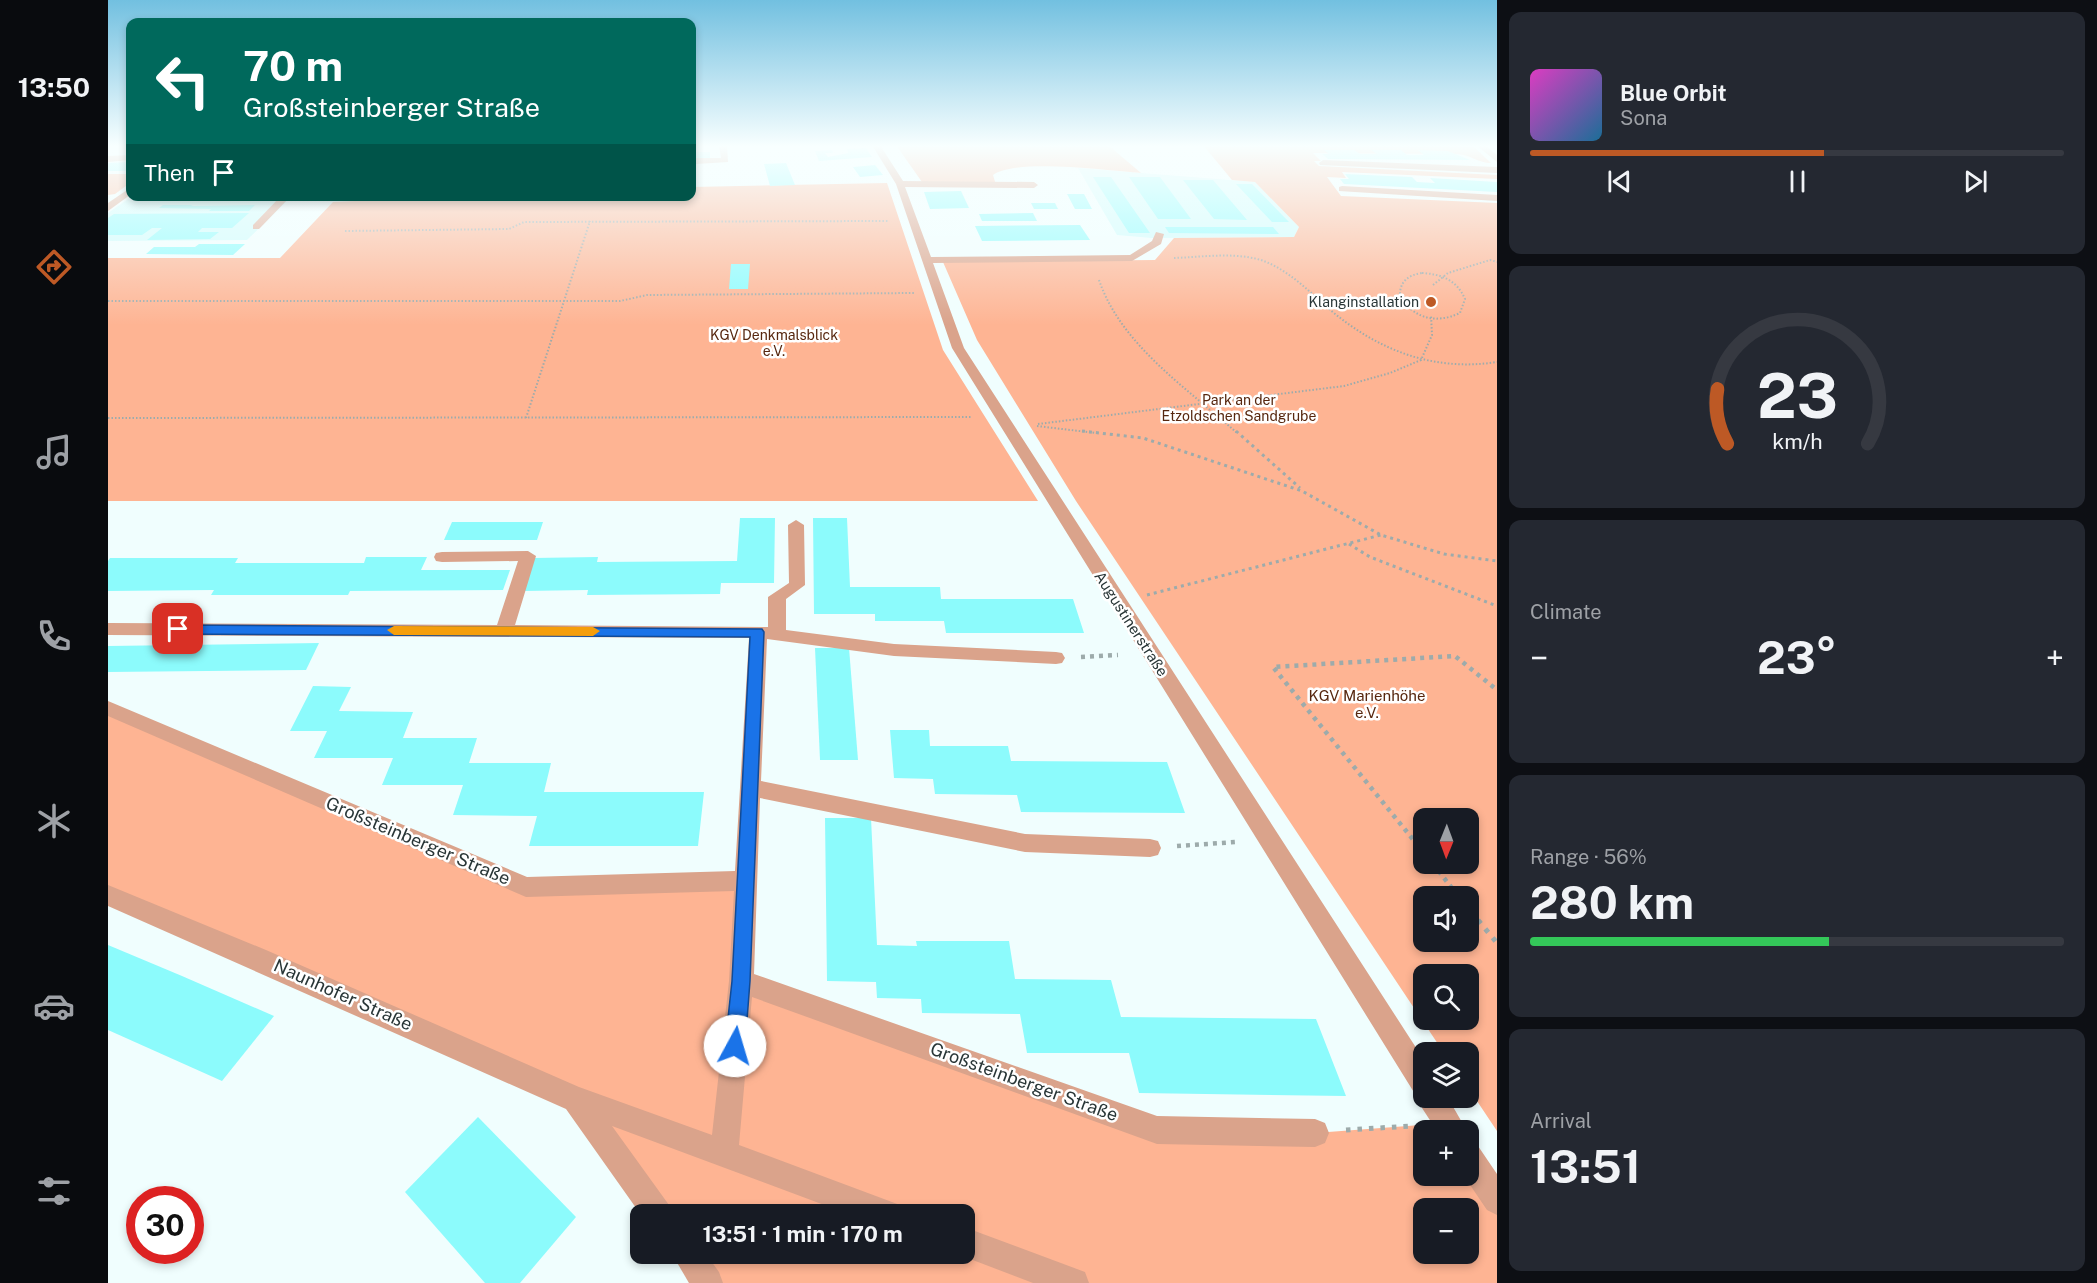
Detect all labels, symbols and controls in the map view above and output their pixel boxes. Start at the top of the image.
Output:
text: 70 m [243,41,343,90]
icon: left [144,42,222,120]
text: 13:50 [18,71,90,103]
text: Blue Orbit [1620,80,1727,106]
text: Großsteinberger Straße [243,91,540,123]
text: Sona [1620,106,1667,130]
icon: arrive [207,156,240,189]
text: Then [144,160,195,186]
icon: previous [1603,165,1636,198]
icon: pause [1781,165,1814,198]
icon: next [1959,165,1992,198]
icon: directions [33,246,75,288]
place label: Klanginstallation [1309,294,1419,310]
marker: Klanginstallation [1424,295,1438,309]
park label: KGV Denkmalsblick e.V. [710,327,838,359]
text: 23 [1756,359,1838,432]
park label: Park an der Etzoldschen Sandgrube [1162,392,1316,424]
text: km/h [1772,430,1822,455]
icon: music [33,431,75,473]
street label: Augustinerstraße [1091,568,1172,679]
text: Climate [1530,600,1602,624]
pin [152,603,203,654]
icon: arrive [161,612,194,645]
icon: phone [33,615,75,657]
text: 23° [1757,631,1837,684]
text: − [1530,639,1548,677]
text: + [2046,639,2064,677]
park label: KGV Marienhöhe e.V. [1309,687,1425,721]
street label: Großsteinberger Straße [323,792,513,889]
icon: climate [33,800,75,842]
north arrow [1413,808,1479,874]
map controls [1413,808,1479,1264]
text: Range · 56% [1530,845,1647,869]
text: 280 km [1530,876,1694,929]
button: sound [1413,886,1479,952]
street label: Naunhofer Straße [271,955,416,1035]
button: search [1413,964,1479,1030]
icon: car [33,985,75,1027]
position arrow [703,1014,767,1078]
street label: Großsteinberger Straße [928,1038,1121,1125]
button: layers [1413,1042,1479,1108]
text: Arrival [1530,1109,1592,1133]
button: + [1413,1120,1479,1186]
text: 13:51 [1530,1140,1641,1193]
icon: filters [33,1170,75,1212]
speed limit sign: 30 [126,1186,204,1264]
button: − [1413,1198,1479,1264]
text: 13:51 · 1 min · 170 m [702,1221,903,1247]

